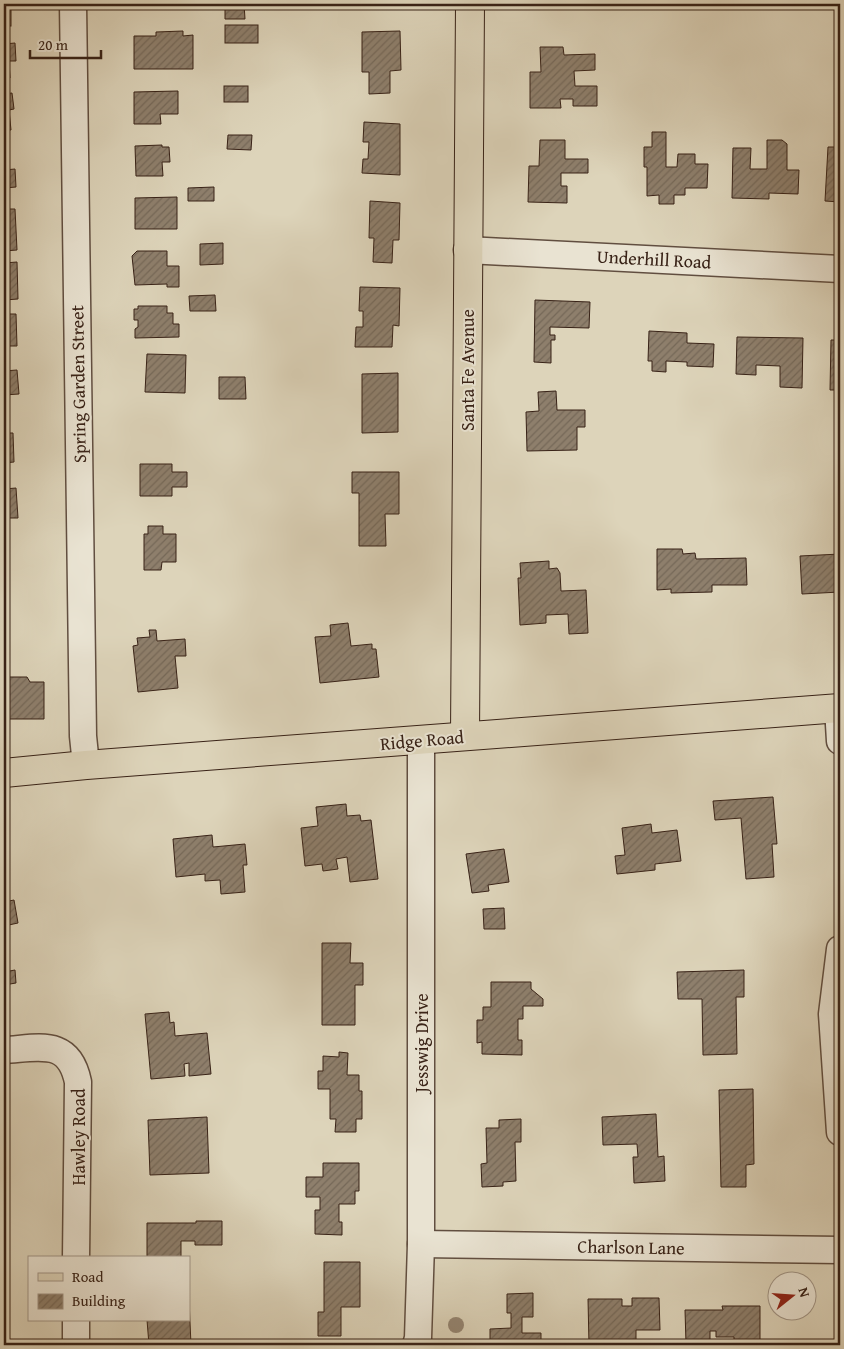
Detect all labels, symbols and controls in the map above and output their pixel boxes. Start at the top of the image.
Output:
scale bar [30,28,101,60]
text: 20 m [38,34,69,55]
street label: Underhill Road [596,243,712,275]
street label: Spring Garden Street [63,304,93,463]
street label: Santa Fe Avenue [454,309,481,431]
street label: Ridge Road [379,723,465,757]
street label: Jesswig Drive [408,993,435,1095]
street label: Hawley Road [65,1088,92,1186]
street label: Charlson Lane [577,1233,685,1261]
legend [28,1256,190,1322]
text: Road [72,1266,103,1287]
north arrow [766,1272,816,1322]
text: N [794,1285,816,1300]
text: Building [72,1290,126,1311]

